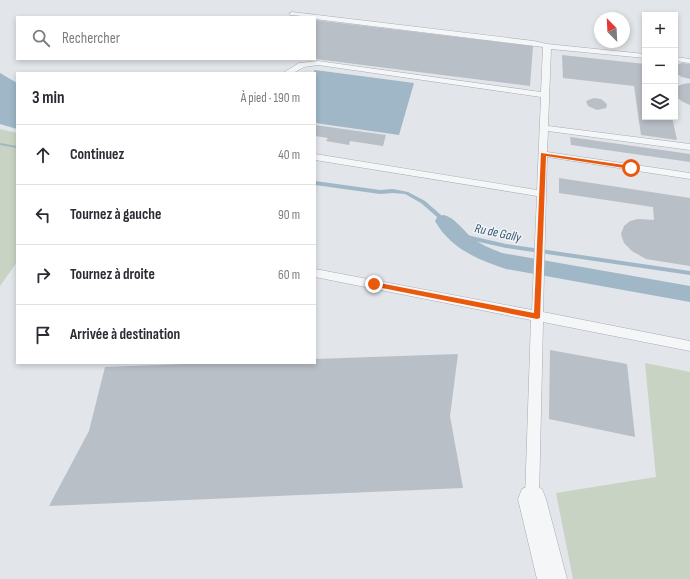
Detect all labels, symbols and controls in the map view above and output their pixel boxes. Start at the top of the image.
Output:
north arrow [594,12,630,48]
map controls [642,12,678,120]
button: + [642,12,678,48]
search box [16,16,316,60]
icon: search [30,27,52,49]
text: Rechercher [62,29,120,48]
button: − [642,48,678,84]
button: layers [642,84,678,120]
text: 3 min [32,88,65,108]
text: À pied · 190 m [241,90,300,106]
icon: ahead [32,144,54,166]
text: Continuez [70,145,124,164]
text: 40 m [278,147,300,163]
route start [622,159,640,177]
icon: left [32,204,54,226]
text: Tournez à gauche [70,205,161,224]
text: 90 m [278,207,300,223]
water label: Ru de Gally [473,220,523,246]
icon: right [32,264,54,286]
text: Tournez à droite [70,265,155,284]
text: 60 m [278,267,300,283]
route end [365,275,383,293]
icon: arrive [32,324,54,346]
text: Arrivée à destination [70,325,180,344]

